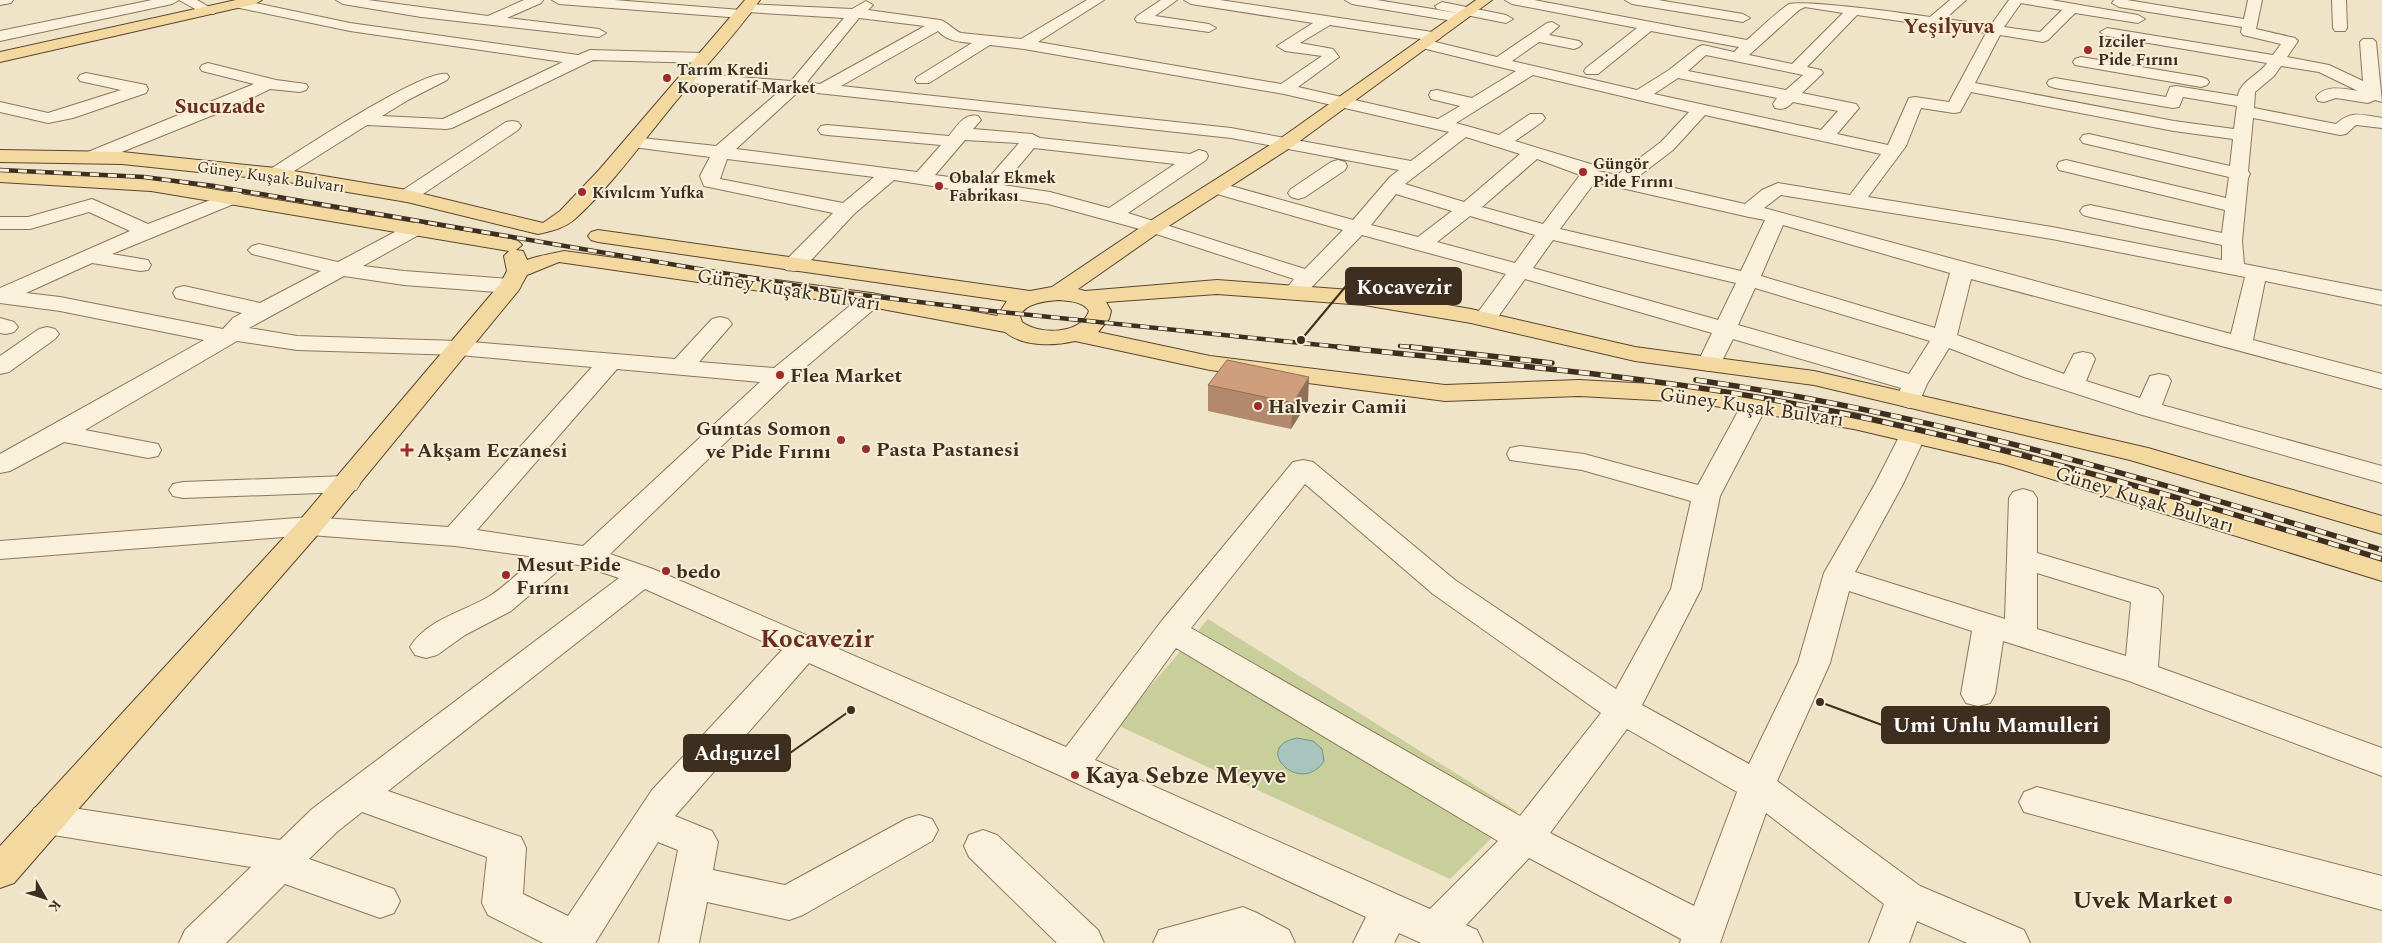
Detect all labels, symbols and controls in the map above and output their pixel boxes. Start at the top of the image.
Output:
district label: Yeşilyuva [1903,11,1995,43]
place label: Izciler Pide Fırını [2098,30,2178,72]
marker: Izciler Pide Fırını [2082,44,2094,56]
place label: Tarım Kredi Kooperatif Market [677,58,815,100]
marker: Tarım Kredi Kooperatif Market [661,72,673,84]
district label: Sucuzade [175,91,265,123]
place label: Güngör Pide Fırını [1593,152,1673,194]
street label: Güney Kuşak Bulvarı [196,155,346,199]
place label: Obalar Ekmek Fabrikası [949,166,1056,208]
marker: Güngör Pide Fırını [1577,166,1589,178]
marker: Obalar Ekmek Fabrikası [933,180,945,192]
place label: Kıvılcım Yufka [592,181,705,205]
marker: Kıvılcım Yufka [576,186,588,198]
street label: Güney Kuşak Bulvarı [695,261,883,319]
callout: Kocavezir [1346,268,1461,304]
text: Kocavezir [1356,272,1452,304]
place label: Flea Market [790,361,903,391]
marker: Flea Market [774,369,786,381]
street label: Güney Kuşak Bulvarı [1658,379,1846,435]
place label: Halvezir Camii [1268,392,1407,422]
marker: Halvezir Camii [1252,400,1264,412]
place label: Guntas Somon ve Pide Fırını [696,414,831,467]
marker: Guntas Somon ve Pide Fırını [835,434,847,446]
place label: Pasta Pastanesi [876,435,1019,465]
place label: Akşam Eczanesi [417,436,567,466]
marker: Pasta Pastanesi [860,443,872,455]
marker: Akşam Eczanesi [401,444,413,456]
street label: Güney Kuşak Bulvarı [2051,458,2238,541]
place label: Mesut Pide Fırını [516,550,621,603]
place label: bedo [676,557,721,587]
marker: bedo [660,565,672,577]
marker: Mesut Pide Fırını [500,569,512,581]
district label: Kocavezir [760,621,874,659]
callout: Umi Unlu Mamulleri [1882,707,2109,743]
text: Umi Unlu Mamulleri [1893,710,2099,742]
callout: Adıguzel [684,735,790,771]
text: Adıguzel [694,738,780,770]
place label: Kaya Sebze Meyve [1085,758,1286,794]
marker: Kaya Sebze Meyve [1069,769,1081,781]
north arrow [20,873,70,923]
place label: Uvek Market [2072,883,2218,919]
marker: Uvek Market [2222,894,2234,906]
text: K [43,895,66,917]

